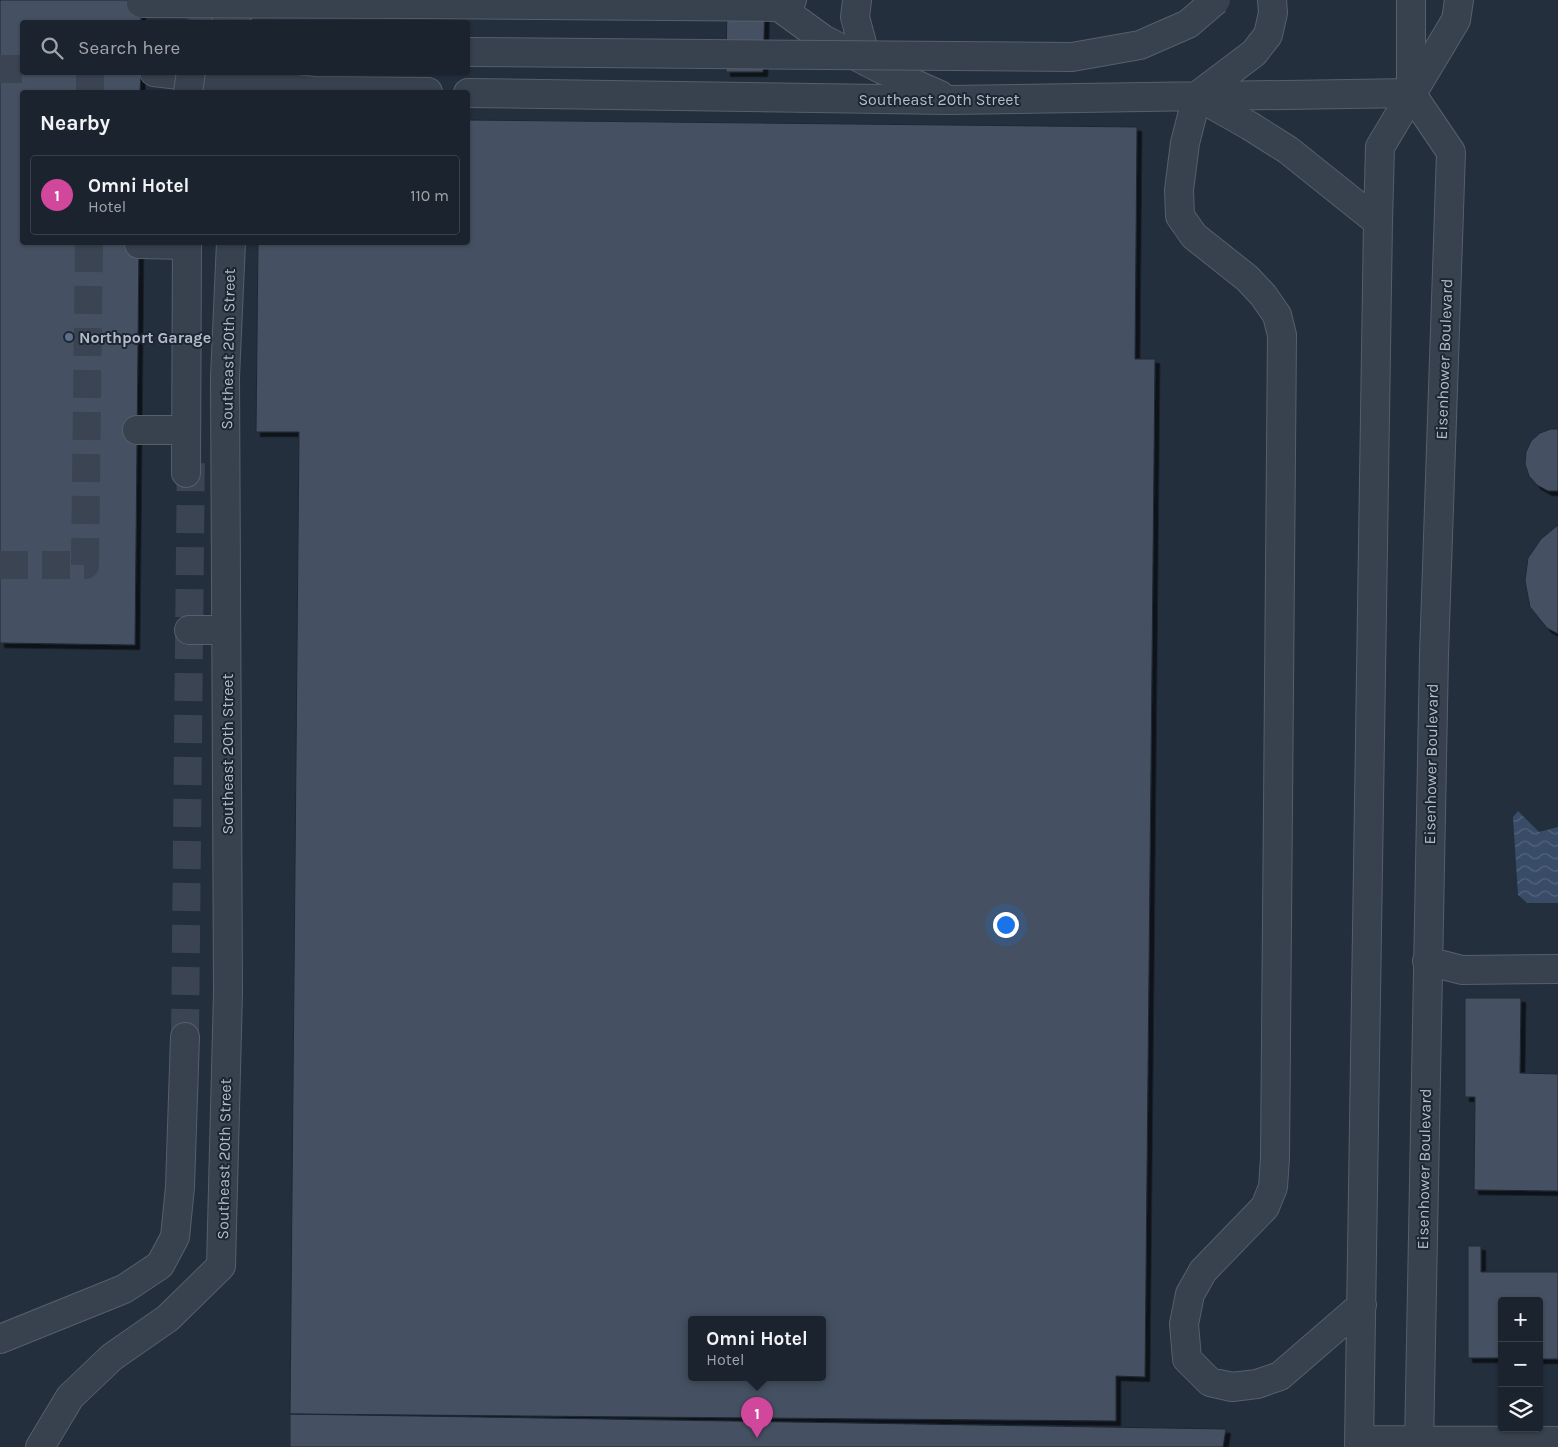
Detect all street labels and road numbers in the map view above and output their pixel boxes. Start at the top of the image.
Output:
street label: Southeast 20th Street [858,90,1020,109]
street label: Southeast 20th Street [217,268,239,430]
street label: Eisenhower Boulevard [1432,278,1456,440]
street label: Southeast 20th Street [218,673,237,835]
street label: Eisenhower Boulevard [1420,683,1442,845]
street label: Southeast 20th Street [213,1078,235,1240]
street label: Eisenhower Boulevard [1413,1088,1435,1250]

